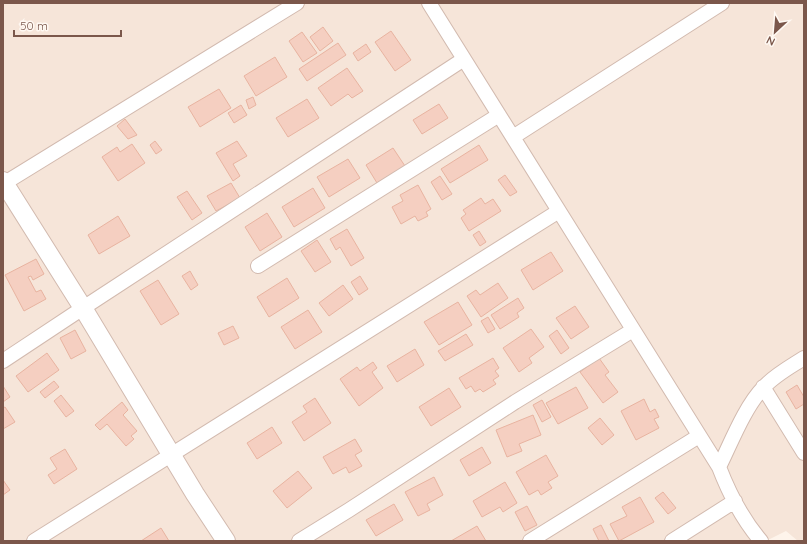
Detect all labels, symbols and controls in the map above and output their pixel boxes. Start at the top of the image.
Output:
scale bar [14,12,121,38]
north arrow [755,12,795,52]
text: 50 m [20,18,48,33]
text: N [764,33,777,49]

